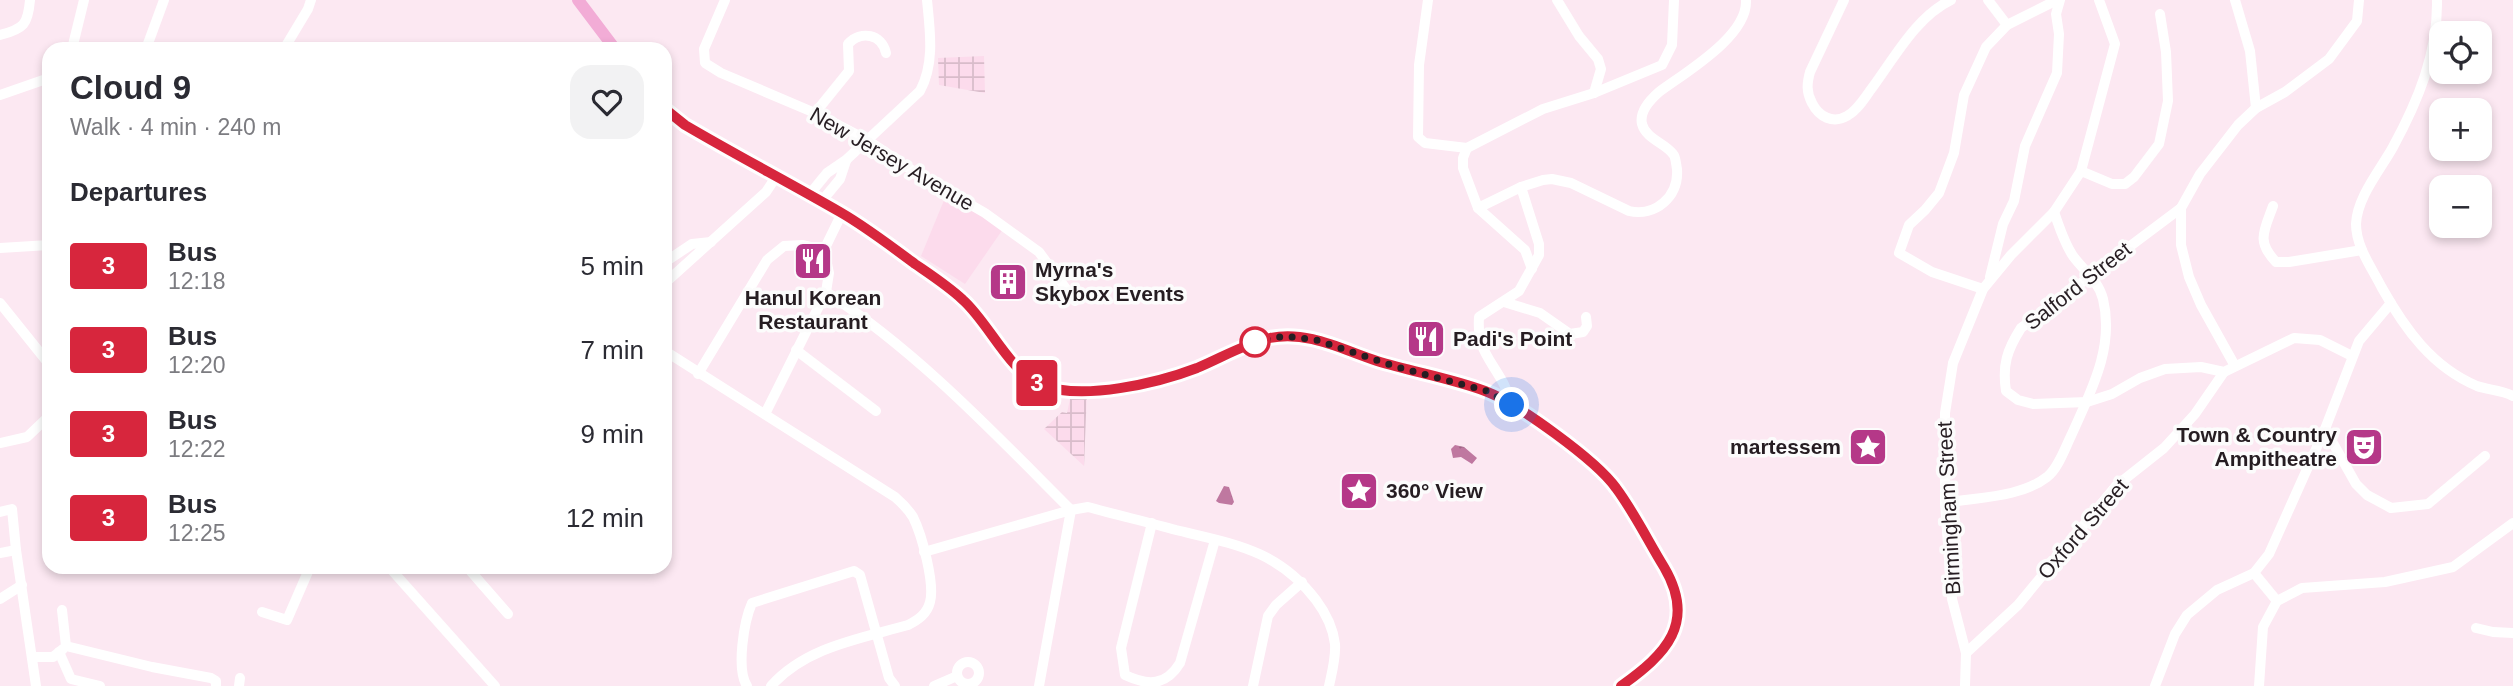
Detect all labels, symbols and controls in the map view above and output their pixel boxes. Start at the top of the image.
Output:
map controls [2429,21,2492,238]
button: locate [2429,21,2492,84]
button: heart [570,65,644,139]
text: Cloud 9 [70,69,191,106]
button: + [2429,98,2492,161]
street label: New Jersey Avenue [806,102,978,215]
text: Walk · 4 min · 240 m [70,114,281,140]
button: − [2429,175,2492,238]
text: Departures [70,177,207,207]
text: Bus [168,237,217,267]
street label: Salford Street [2020,237,2135,334]
restaurant icon: Hanul Korean Restaurant [792,240,834,282]
text: 5 min [580,251,644,281]
text: 3 [102,252,115,279]
place label: Myrna's Skybox Events [1035,258,1184,305]
building icon: Myrna's Skybox Events [987,261,1029,303]
text: 12:18 [168,268,226,294]
place label: Hanul Korean Restaurant [745,286,881,333]
restaurant icon: Padi's Point [1405,318,1447,360]
text: Bus [168,321,217,351]
unlabelled marker [1240,327,1270,357]
place label: Padi's Point [1453,327,1572,350]
text: 7 min [580,335,644,365]
text: 3 [102,336,115,363]
text: 12:20 [168,352,226,378]
line badge: 3 [1014,360,1060,406]
text: 3 [1030,369,1044,396]
your location [1494,387,1529,422]
text: Bus [168,405,217,435]
text: 9 min [580,419,644,449]
text: 3 [102,420,115,447]
street label: Birmingham Street [1932,420,1965,595]
place label: Town & Country Ampitheatre [2176,423,2337,470]
place icon: martessem [1847,426,1889,468]
theatre icon: Town & Country Ampitheatre [2343,426,2385,468]
place label: martessem [1730,435,1841,458]
text: 12:22 [168,436,226,462]
place icon: 360° View [1338,470,1380,512]
street label: Oxford Street [2033,474,2132,583]
place label: 360° View [1386,479,1483,502]
text: Bus [168,489,217,519]
text: 12 min [566,503,644,533]
text: 3 [102,504,115,531]
text: 12:25 [168,520,226,546]

